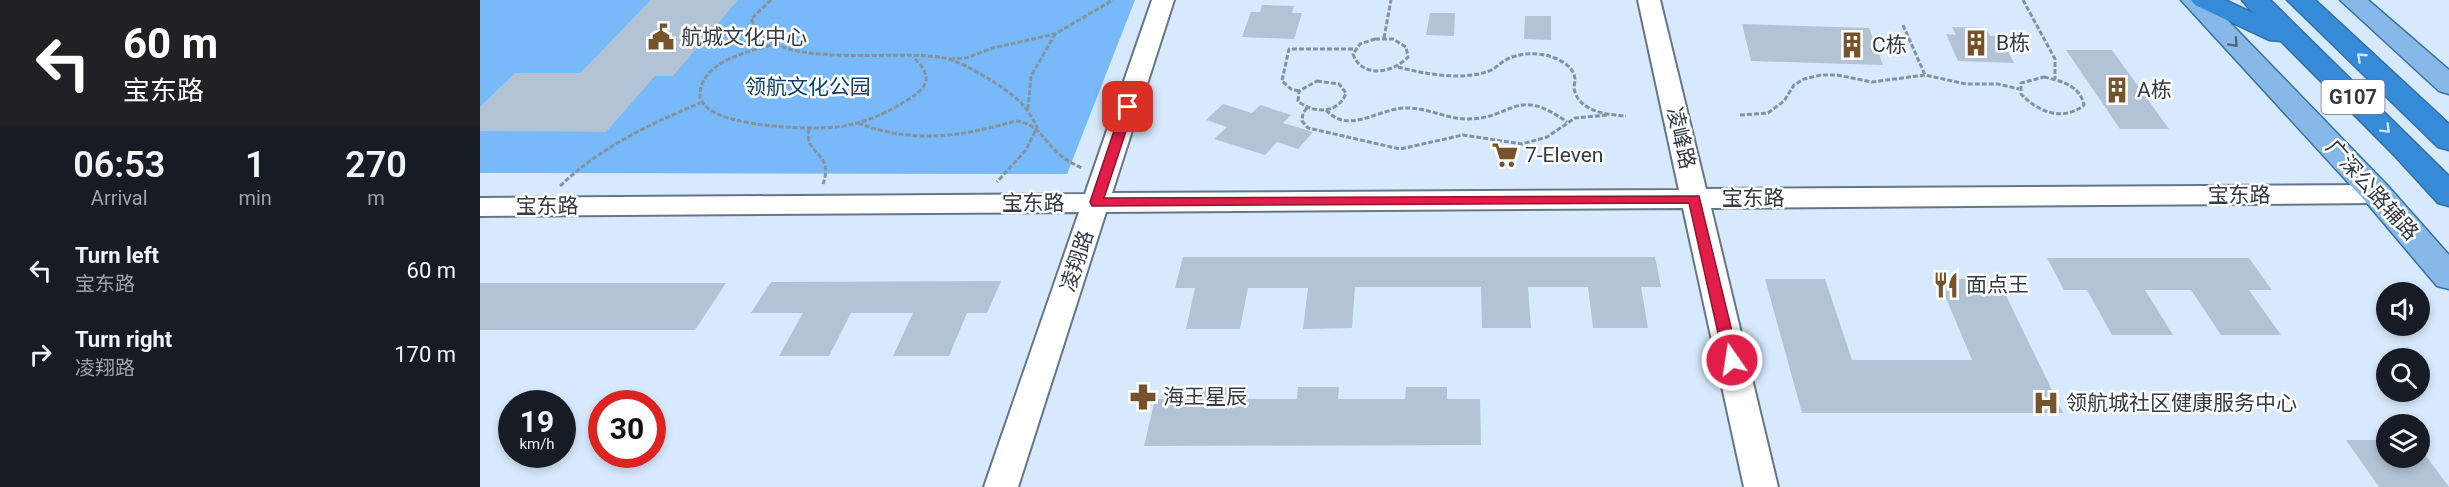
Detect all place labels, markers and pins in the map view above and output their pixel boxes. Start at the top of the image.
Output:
public building icon: 航城文化中心 [646,22,676,52]
place label: 航城文化中心 [681,25,807,49]
building icon: B栋 [1961,28,1991,58]
building icon: C栋 [1837,30,1867,60]
place label: B栋 [1996,31,2030,55]
place label: C栋 [1872,33,1907,57]
building icon: A栋 [2102,75,2132,105]
place label: A栋 [2137,78,2172,102]
pin [1102,81,1153,132]
supermarket icon: 7-Eleven [1490,140,1520,170]
place label: 7-Eleven [1525,143,1603,167]
restaurant icon: 面点王 [1931,270,1961,300]
place label: 面点王 [1966,273,2029,297]
pharmacy icon: 海王星辰 [1128,382,1158,412]
place label: 海王星辰 [1163,385,1247,409]
hospital icon: 领航城社区健康服务中心 [2031,388,2061,418]
place label: 领航城社区健康服务中心 [2066,391,2297,415]

